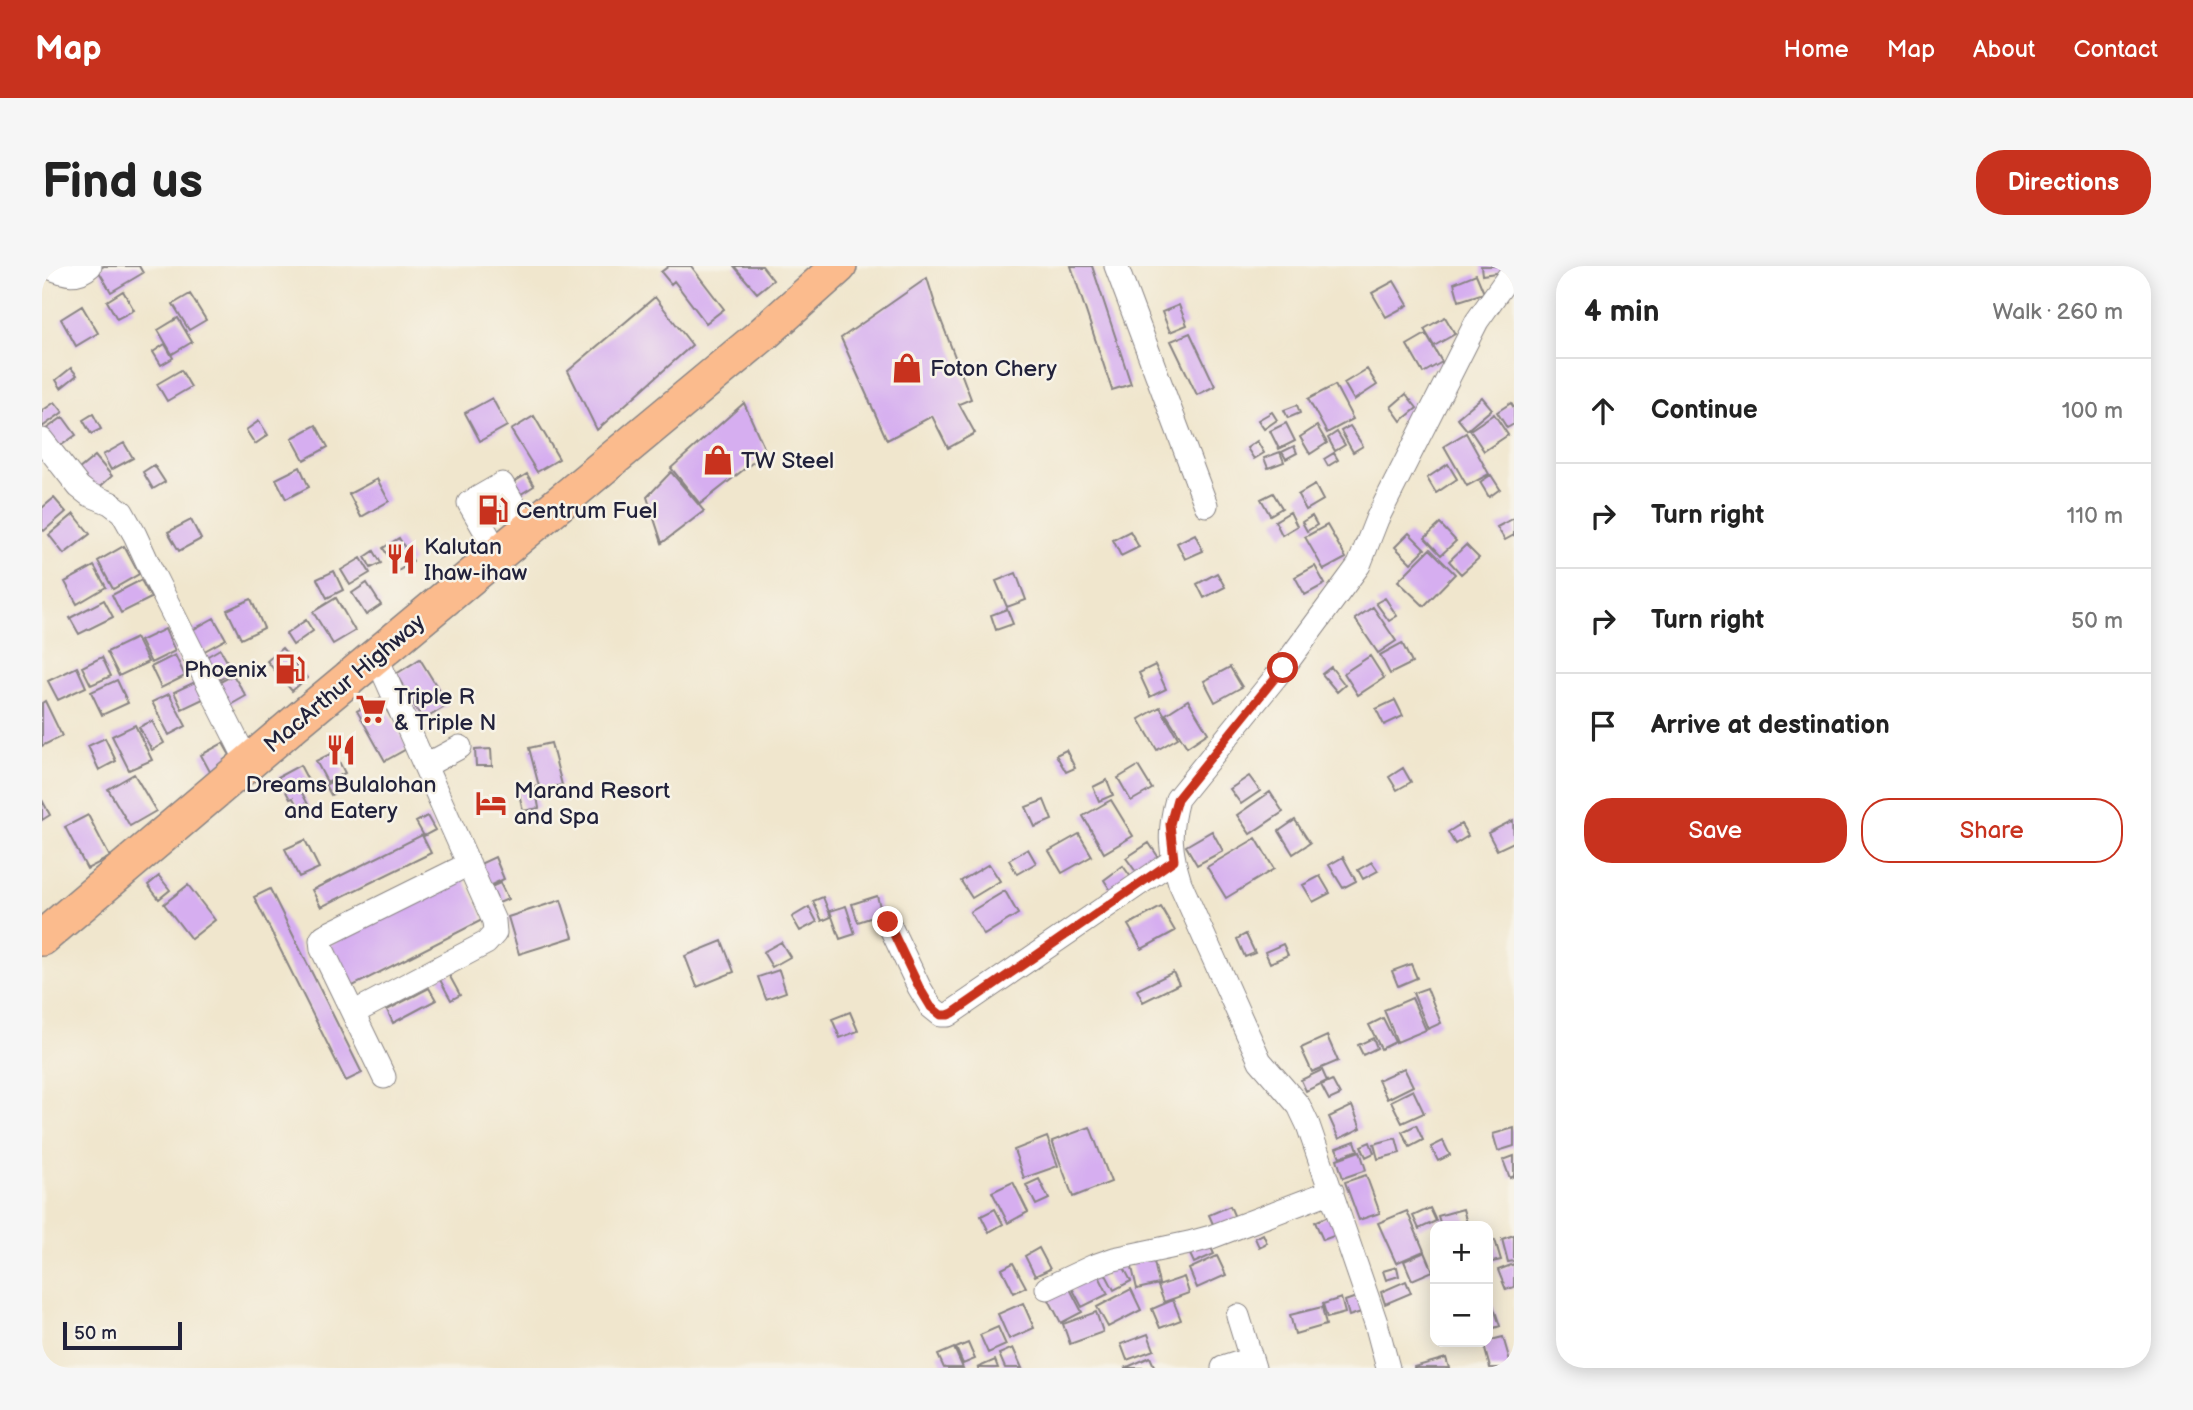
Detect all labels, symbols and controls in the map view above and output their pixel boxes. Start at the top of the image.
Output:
text: Map [35,29,101,69]
text: Home [1784,35,1849,64]
text: Map [1887,35,1935,64]
text: About [1973,35,2035,64]
text: Contact [2073,35,2158,64]
button: Directions [1976,150,2151,215]
text: Find us [42,153,203,212]
text: 4 min [1584,294,1659,330]
text: Walk · 260 m [1993,298,2123,326]
shop icon: Foton Chery [890,351,924,385]
place label: Foton Chery [930,355,1058,383]
icon: ahead [1584,392,1622,430]
text: Continue [1651,395,1758,426]
text: 100 m [2062,397,2123,425]
shop icon: TW Steel [701,443,735,477]
place label: TW Steel [741,447,834,475]
fuel station icon: Centrum Fuel [476,493,510,527]
place label: Centrum Fuel [516,497,657,525]
icon: right [1584,497,1622,535]
text: Turn right [1651,500,1764,531]
text: 110 m [2066,502,2123,530]
place label: Kalutan Ihaw-ihaw [424,533,528,587]
restaurant icon: Kalutan Ihaw-ihaw [384,542,418,576]
icon: right [1584,602,1622,640]
text: Turn right [1651,605,1764,636]
text: 50 m [2071,607,2123,635]
street label: MacArthur Highway [259,608,431,759]
fuel station icon: Phoenix [273,652,307,686]
route start [1267,652,1298,683]
place label: Phoenix [184,656,267,684]
place label: Triple R & Triple N [394,683,497,737]
supermarket icon: Triple R & Triple N [354,692,388,726]
icon: arrive [1584,707,1622,745]
text: Arrive at destination [1651,710,1890,741]
restaurant icon: Dreams Bulalohan and Eatery [324,733,358,767]
place label: Dreams Bulalohan and Eatery [245,771,437,825]
place label: Marand Resort and Spa [514,777,670,831]
hotel icon: Marand Resort and Spa [474,786,508,820]
button: Save [1584,798,1847,863]
button: Share [1861,798,2123,863]
route end [872,906,903,937]
map controls [1430,1221,1493,1347]
button: + [1430,1221,1493,1284]
button: − [1430,1284,1493,1347]
scale bar [63,1319,182,1351]
text: 50 m [74,1322,117,1345]

